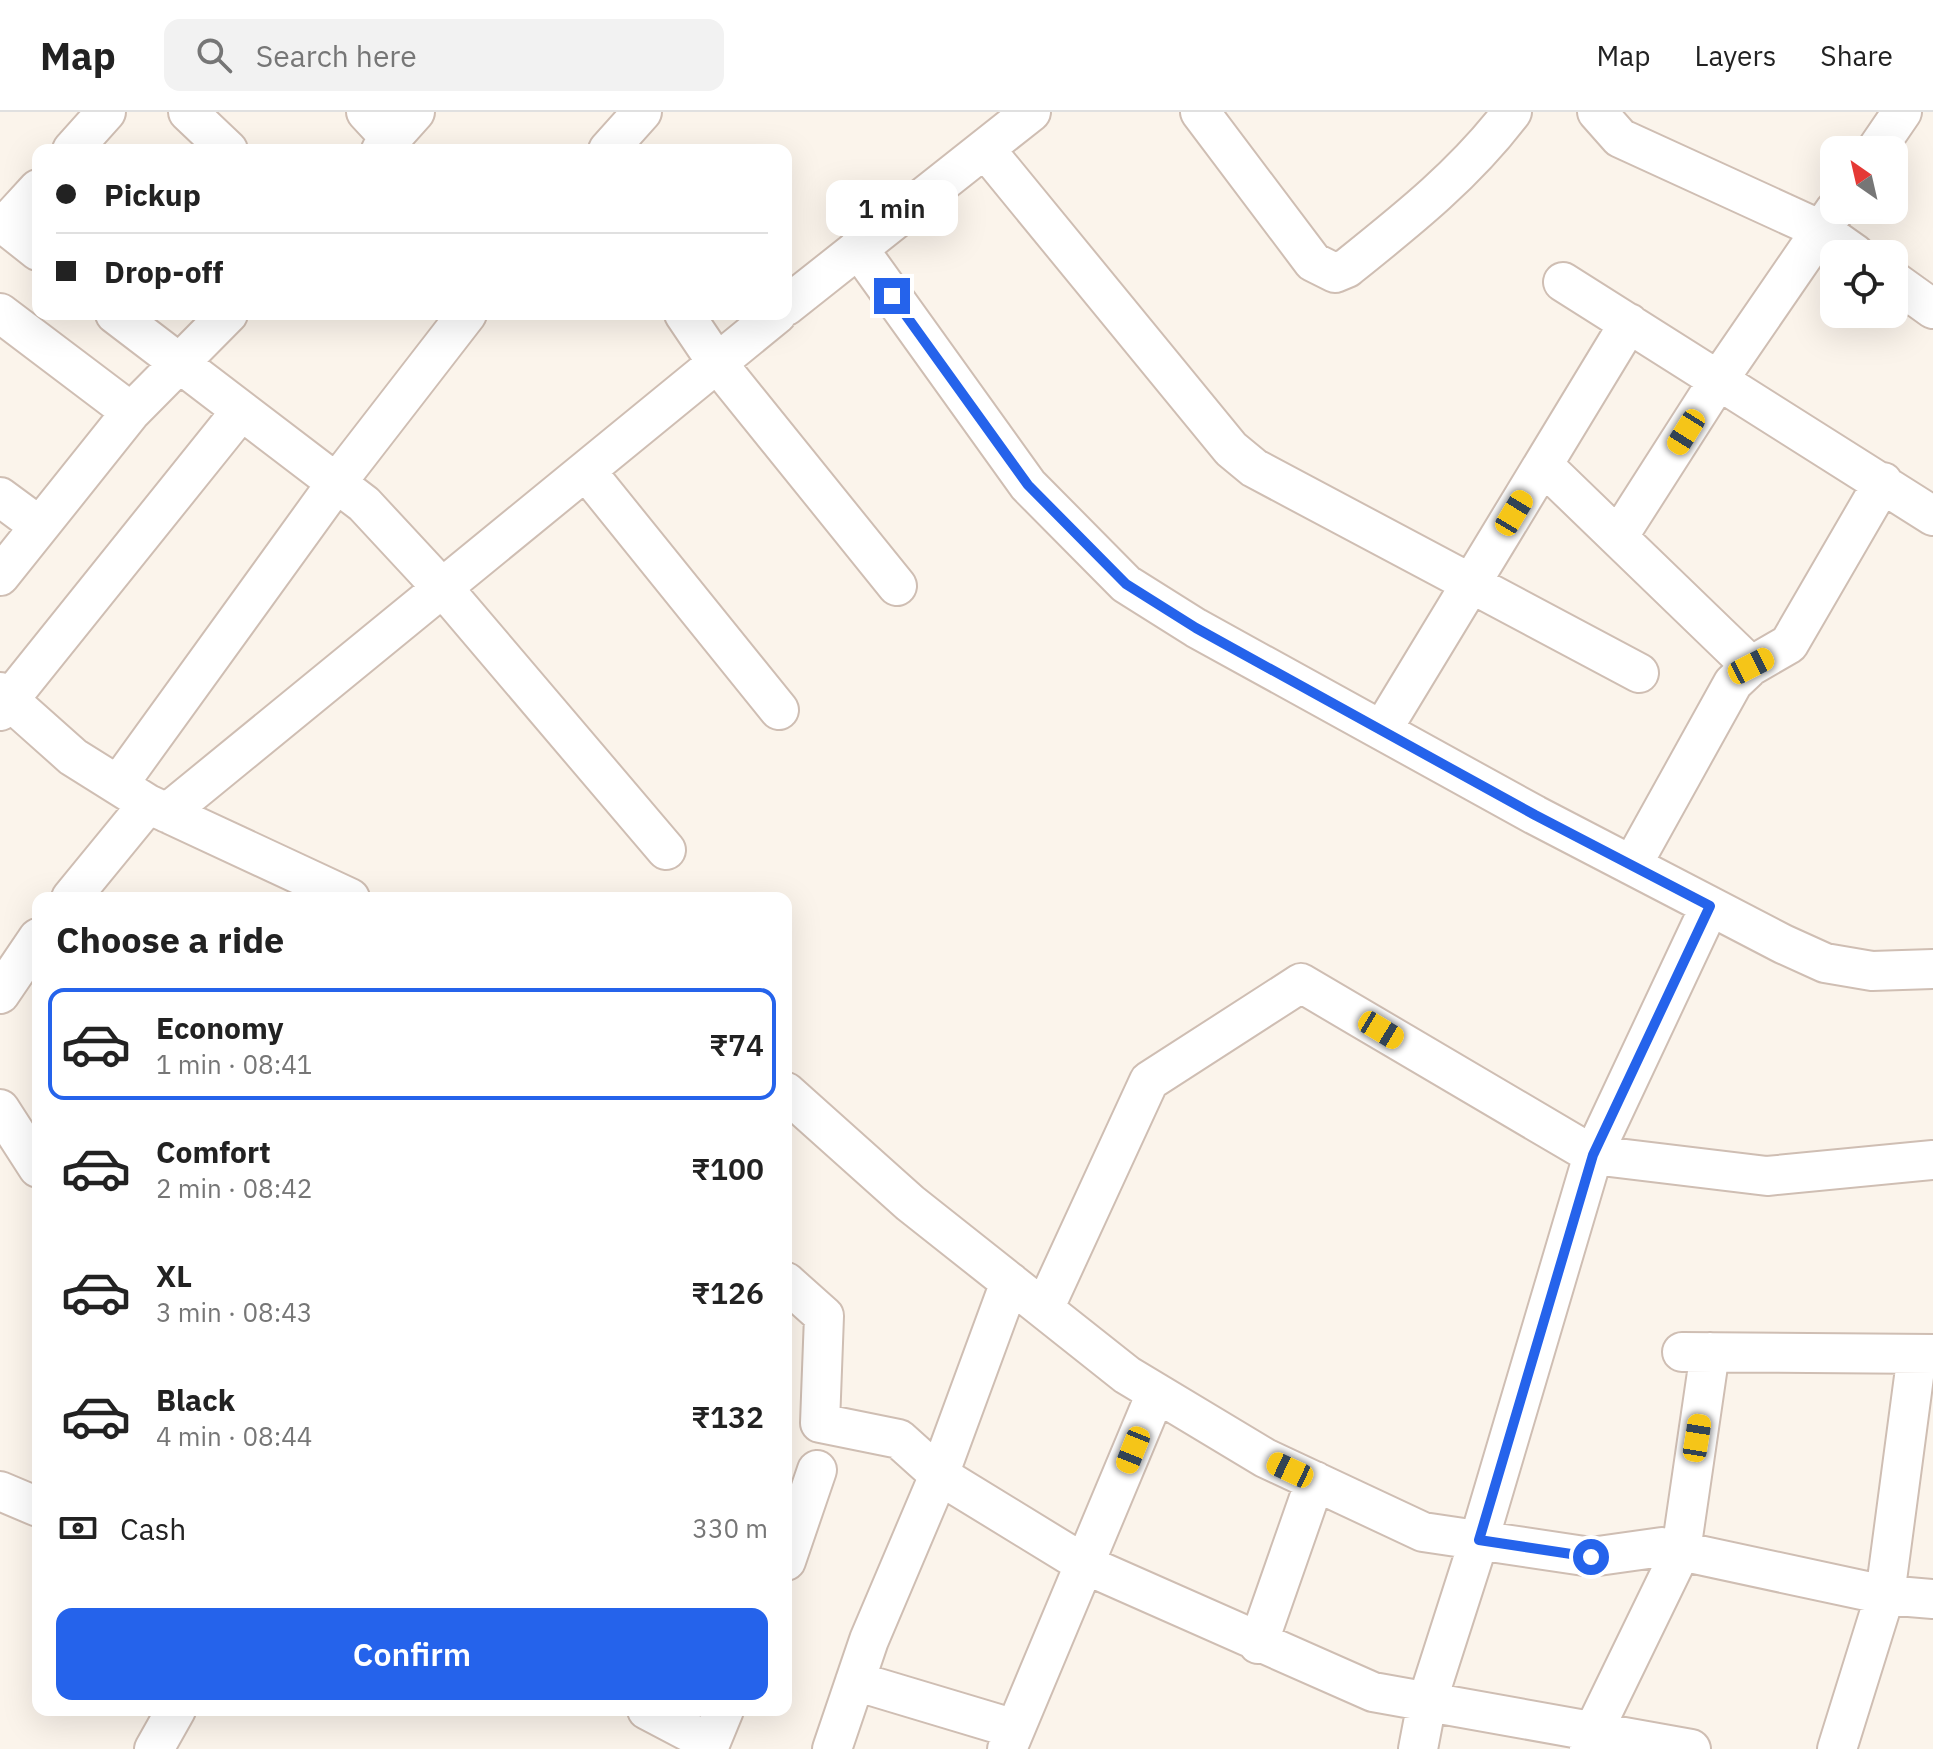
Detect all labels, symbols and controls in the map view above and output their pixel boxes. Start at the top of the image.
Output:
search box [164,19,724,91]
text: Map [40,31,116,80]
icon: search [192,33,236,77]
text: Search here [256,36,417,75]
text: Map [1596,37,1650,74]
text: Layers [1694,37,1776,74]
text: Share [1820,37,1893,74]
north arrow [1820,136,1908,224]
map controls [1820,136,1908,328]
text: Pickup [104,175,201,214]
callout: 1 min [826,180,958,236]
text: 1 min [858,191,926,225]
button: locate [1820,240,1908,328]
text: Drop-off [104,252,223,291]
route end [874,278,910,314]
car [1663,405,1709,459]
car [1491,486,1537,540]
car [1724,644,1778,688]
text: Choose a ride [56,916,284,963]
car [1354,1007,1408,1053]
icon: car [60,1008,132,1080]
text: Economy [156,1008,284,1047]
text: ₹74 [709,1025,764,1064]
text: 1 min · 08:41 [156,1047,312,1081]
icon: car [60,1132,132,1204]
text: Comfort [156,1132,271,1171]
text: ₹100 [691,1149,764,1188]
text: 2 min · 08:42 [156,1171,312,1205]
icon: car [60,1256,132,1328]
text: XL [156,1256,192,1295]
text: ₹126 [691,1273,764,1312]
text: 3 min · 08:43 [156,1295,312,1329]
icon: car [60,1380,132,1452]
text: Black [156,1380,235,1419]
text: ₹132 [691,1397,764,1436]
car [1681,1412,1713,1464]
text: 4 min · 08:44 [156,1419,312,1453]
car [1113,1423,1153,1477]
car [1263,1449,1317,1491]
icon: cash [56,1506,100,1550]
text: Cash [120,1509,186,1548]
text: 330 m [692,1511,768,1545]
route start [1573,1539,1609,1575]
button: Confirm [56,1608,768,1700]

